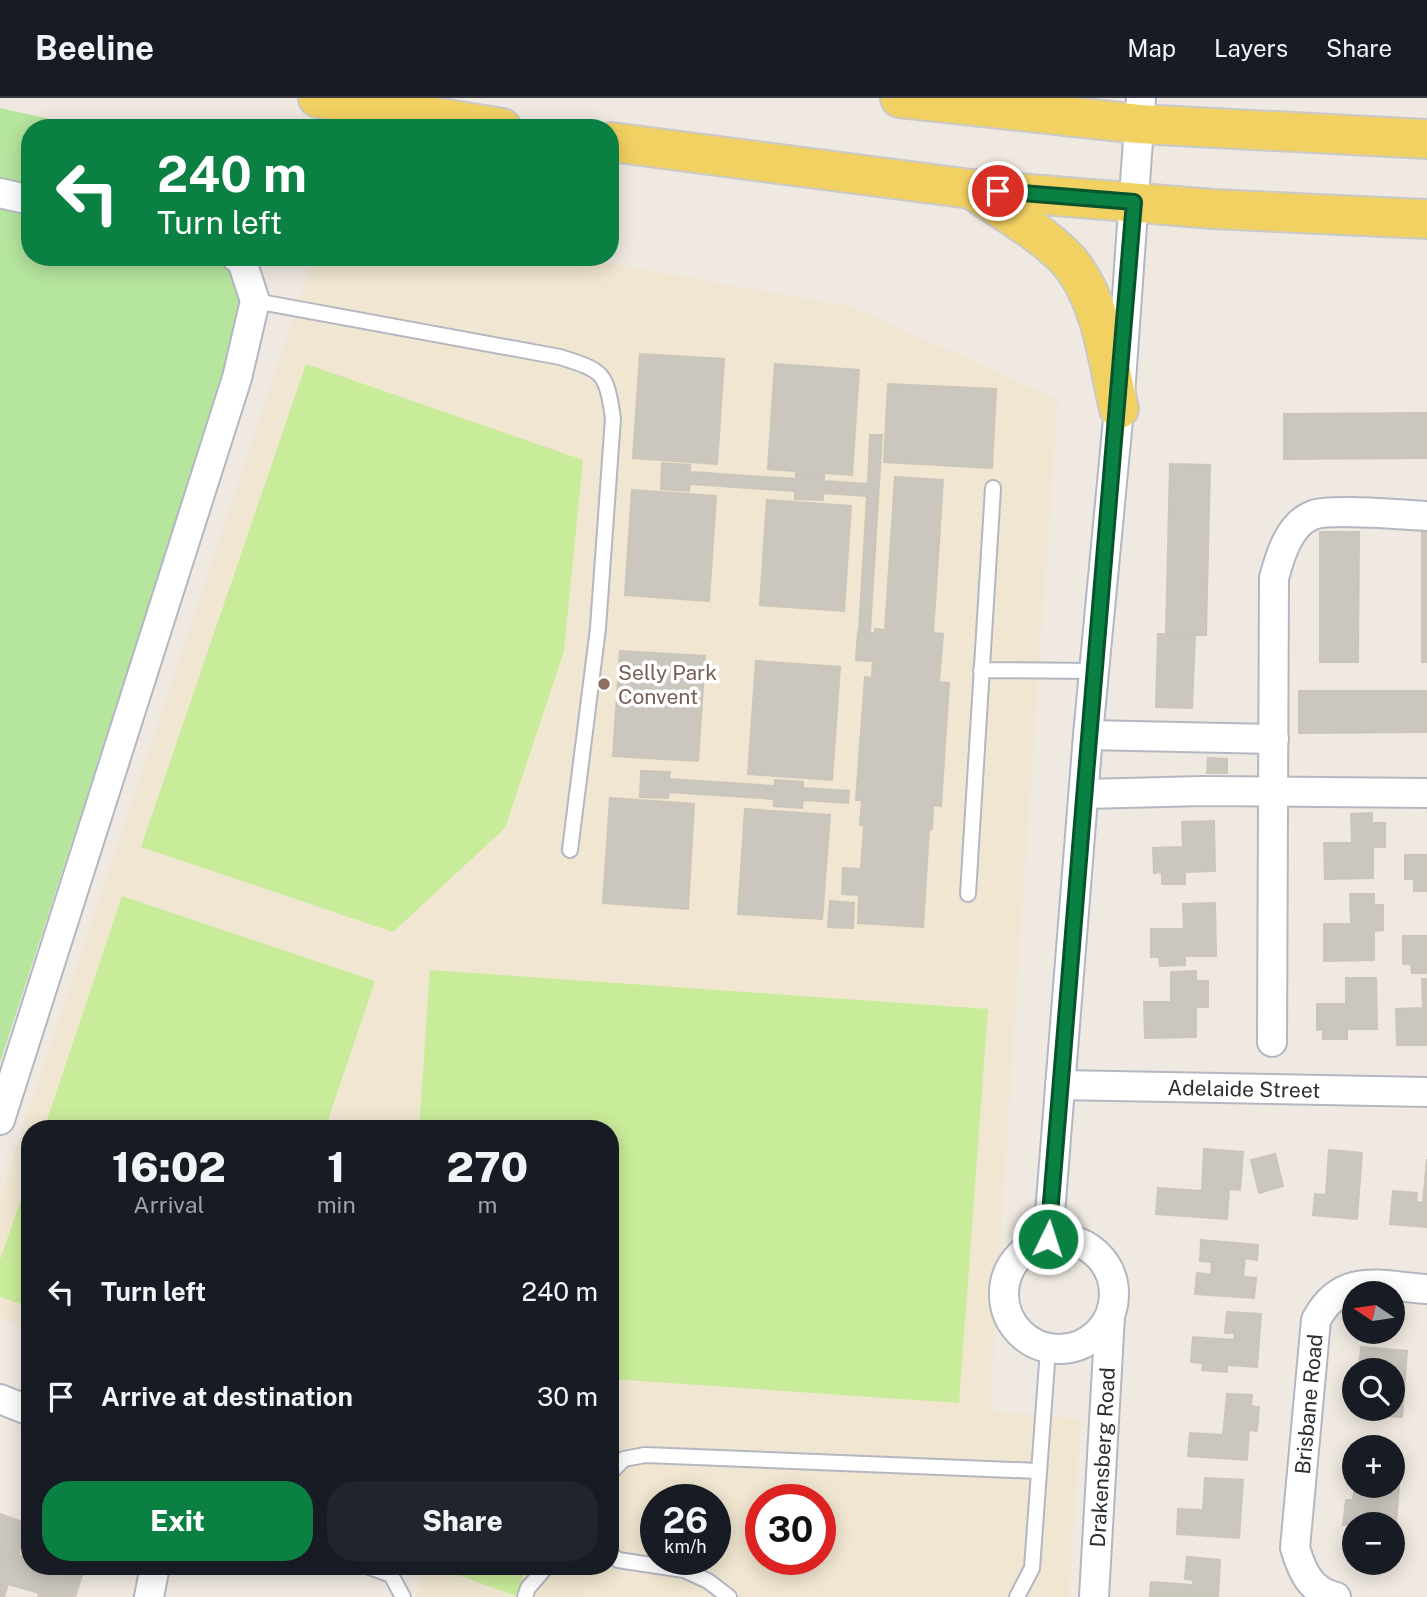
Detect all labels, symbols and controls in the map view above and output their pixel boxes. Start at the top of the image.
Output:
text: Beeline [35,29,154,67]
text: Map [1127,34,1176,62]
text: Layers [1214,34,1288,62]
text: Share [1326,34,1392,62]
text: 240 m [157,145,307,203]
icon: left [42,147,133,238]
pin [968,161,1028,221]
icon: arrive [979,172,1017,210]
text: Turn left [157,204,282,241]
place label: Selly Park Convent [618,660,717,709]
marker: Selly Park Convent [596,676,612,692]
street label: Adelaide Street [1167,1075,1321,1102]
text: 16:02 [112,1142,226,1191]
text: 1 [327,1142,345,1191]
text: 270 [447,1142,528,1191]
text: Arrival [133,1191,204,1218]
text: min [317,1191,356,1218]
text: m [477,1191,497,1218]
position arrow [1011,1202,1085,1276]
icon: left [42,1273,80,1311]
text: Turn left [101,1276,206,1307]
text: 240 m [521,1276,598,1307]
north arrow [1342,1281,1405,1344]
map controls [1342,1281,1405,1575]
street label: Brisbane Road [1289,1333,1327,1475]
button: search [1342,1358,1405,1421]
street label: Drakensberg Road [1084,1367,1120,1548]
icon: arrive [42,1378,80,1416]
text: Arrive at destination [101,1381,353,1412]
text: 30 m [537,1381,598,1412]
button: + [1342,1435,1405,1498]
button: Exit [42,1481,313,1561]
button: Share [327,1481,598,1561]
speed limit sign: 30 [745,1484,836,1575]
text: 26 [663,1500,708,1541]
button: − [1342,1512,1405,1575]
text: km/h [664,1536,707,1557]

